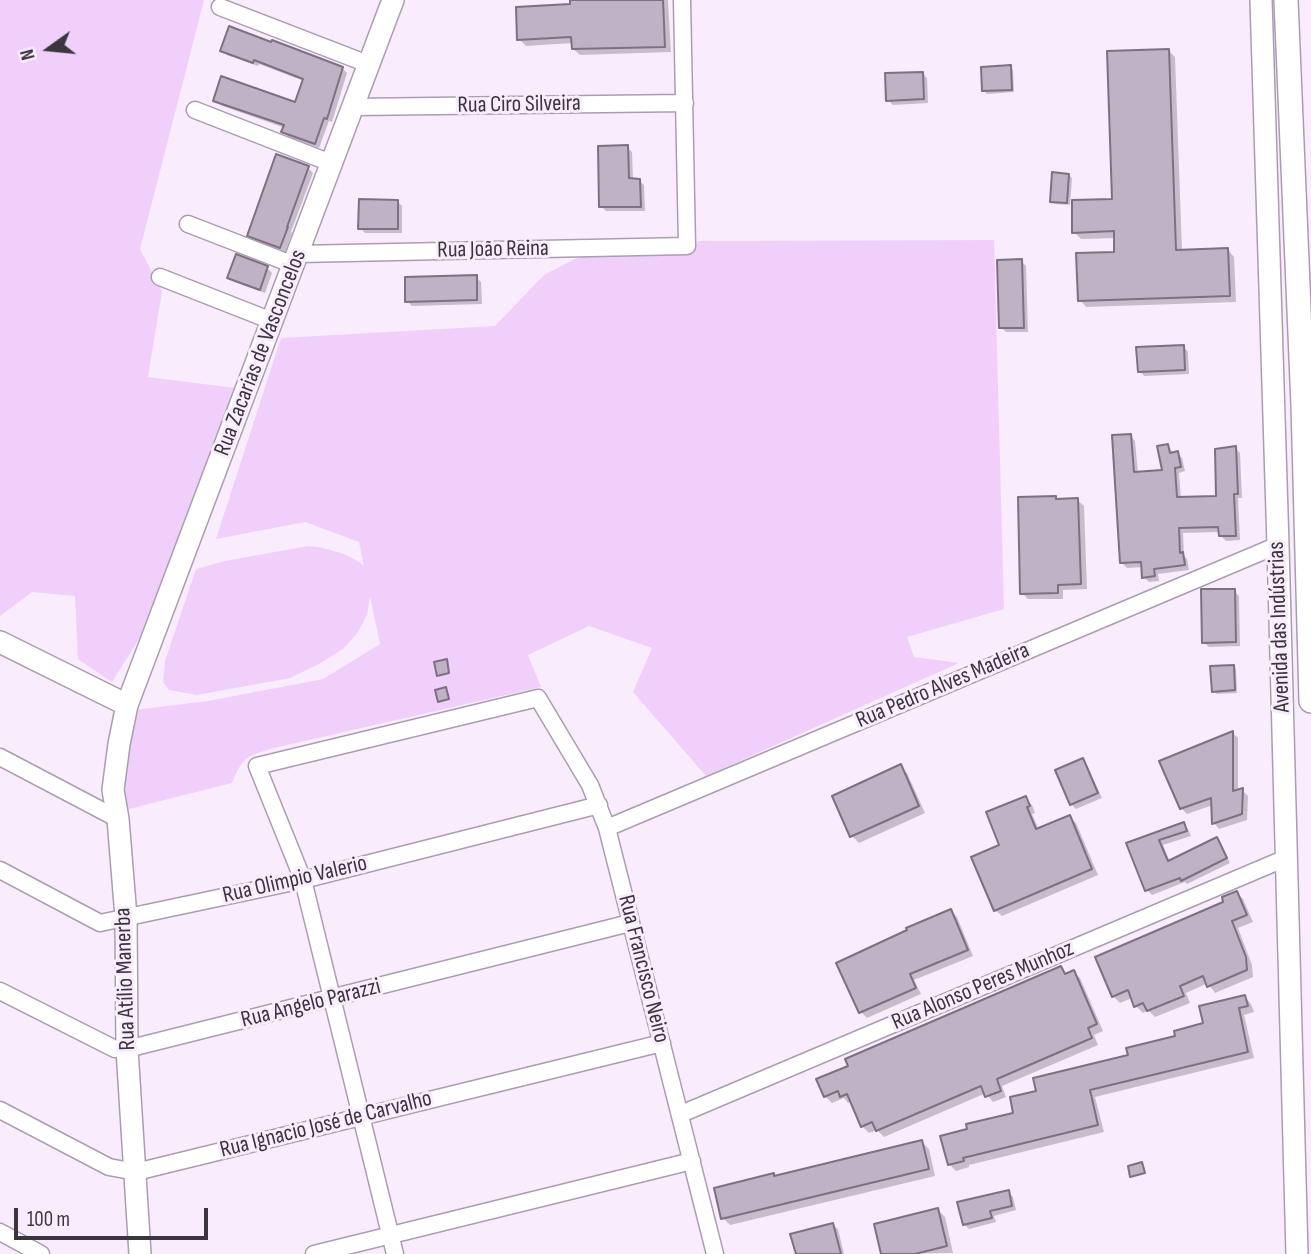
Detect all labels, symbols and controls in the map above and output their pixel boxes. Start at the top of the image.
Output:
north arrow [14,14,84,84]
text: N [16,47,41,62]
street label: Rua Ciro Silveira [457,90,581,120]
street label: Rua João Reina [437,235,549,265]
street label: Rua Zacarias de Vasconcelos [209,246,313,460]
street label: Avenida das Indústrias [1263,541,1297,713]
street label: Rua Pedro Alves Madeira [852,637,1034,735]
street label: Rua Olimpio Valerio [220,850,370,910]
street label: Rua Francisco Neiro [611,892,675,1046]
street label: Rua Atílio Manerba [110,907,142,1051]
street label: Rua Alonso Peres Munhoz [888,935,1078,1037]
street label: Rua Angelo Parazzi [238,973,384,1035]
street label: Rua Ignacio José de Carvalho [217,1085,435,1165]
scale bar [18,1194,212,1238]
text: 100 m [27,1207,70,1232]

